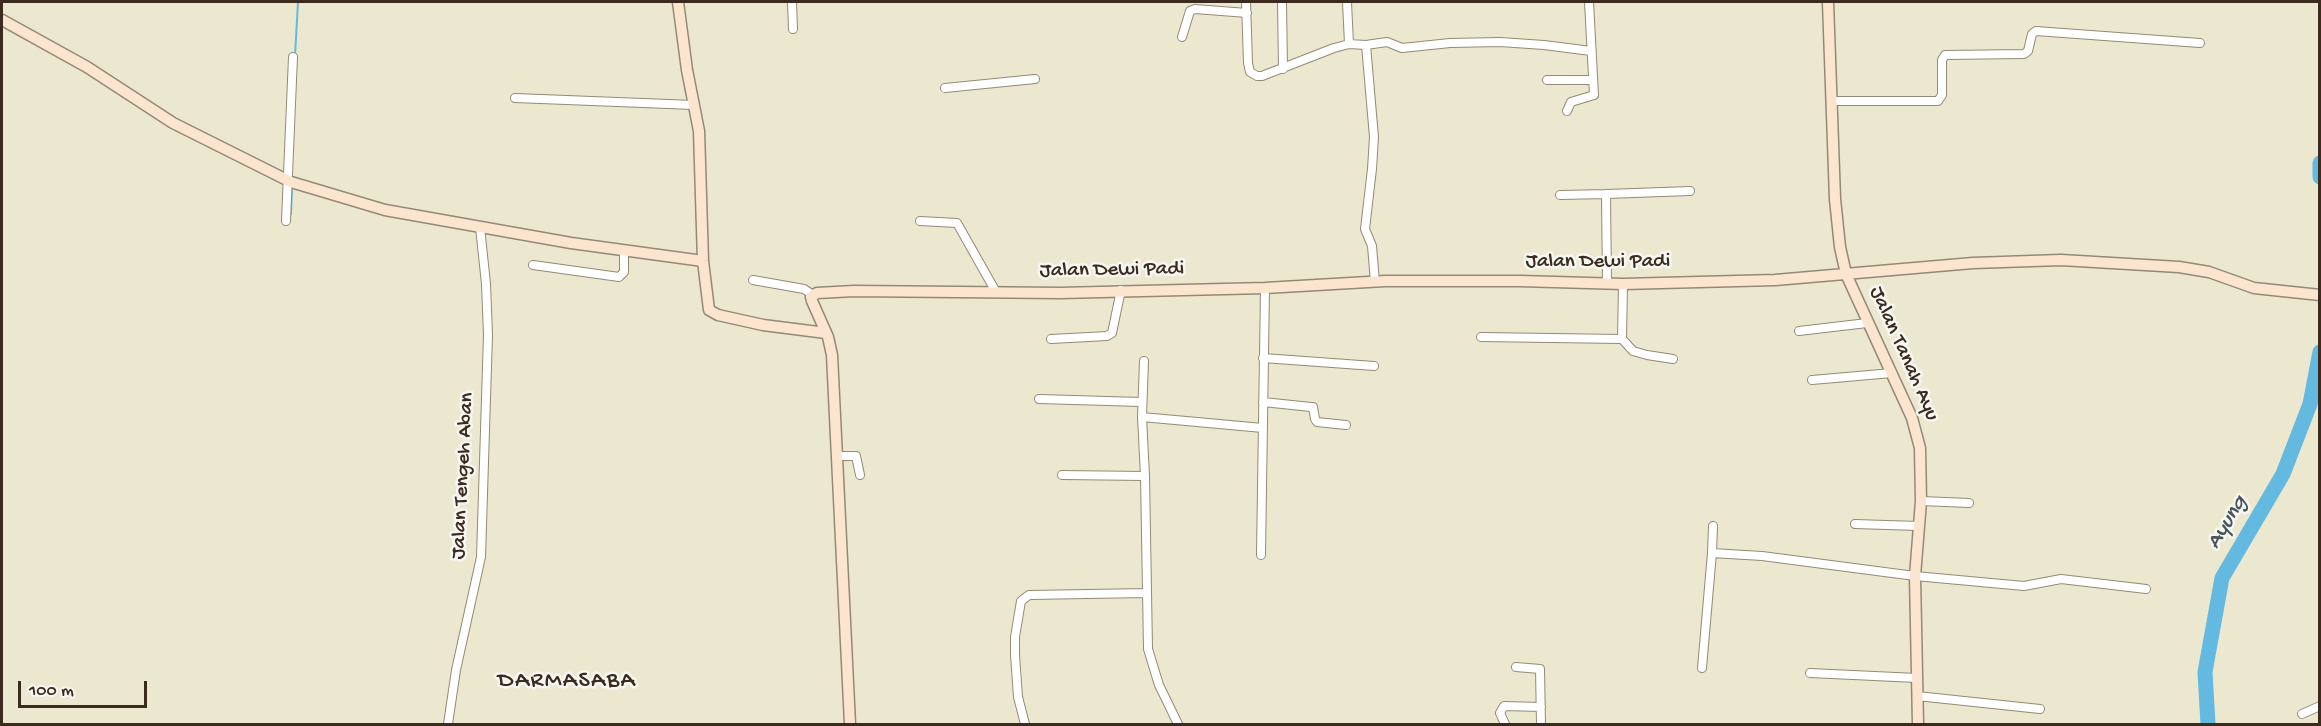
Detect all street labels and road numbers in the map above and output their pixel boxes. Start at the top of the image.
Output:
street label: Jalan Dewi Padi [1526,250,1670,276]
street label: Jalan Dewi Padi [1040,257,1184,285]
street label: Jalan Tanah Ayu [1862,283,1944,425]
street label: Jalan Tengeh Aban [447,392,481,560]

